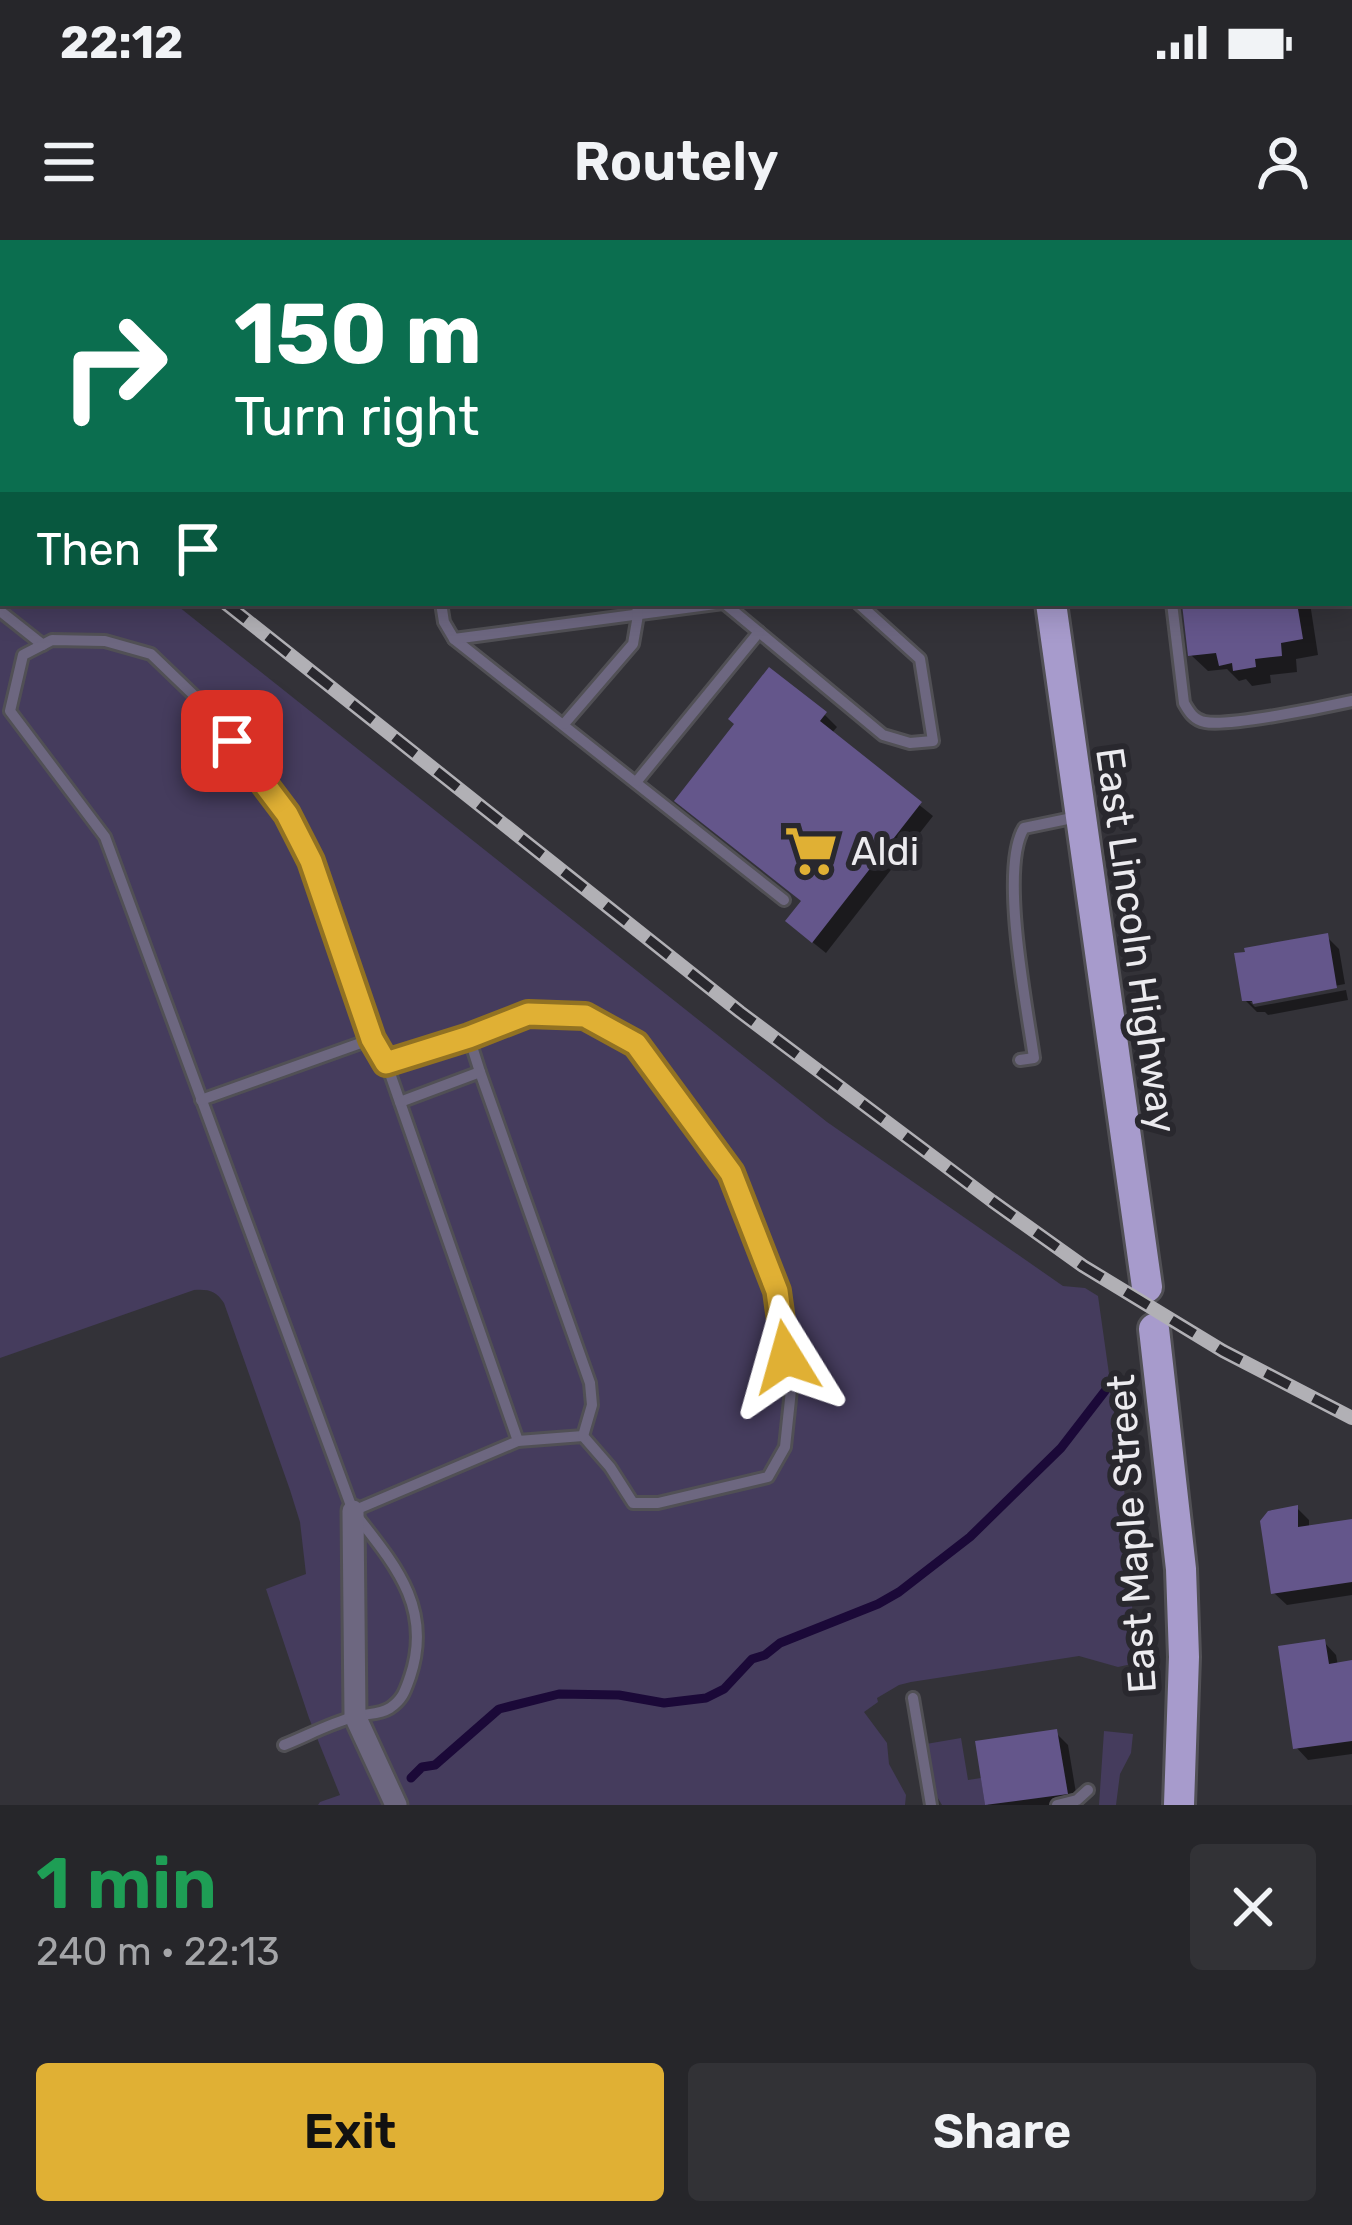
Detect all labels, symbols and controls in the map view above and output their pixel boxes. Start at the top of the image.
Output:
text: 22:12 [60,16,183,69]
icon: menu [36,129,102,195]
icon: person [1250,129,1316,195]
text: Routely [573,130,779,194]
text: 150 m [234,284,482,384]
icon: right [36,288,192,444]
text: Turn right [234,385,479,449]
icon: arrive [165,516,231,582]
text: Then [36,523,141,576]
pin [181,690,283,792]
icon: arrive [199,708,265,774]
street label: East Lincoln Highway [1086,744,1186,1136]
supermarket icon: Aldi [782,822,840,880]
place label: Aldi [851,829,919,875]
position arrow [723,1294,849,1420]
street label: East Maple Street [1098,1373,1166,1695]
text: 1 min [36,1841,217,1926]
button: close [1190,1844,1316,1970]
text: 240 m · 22:13 [36,1929,280,1975]
button: Exit [36,2063,664,2201]
button: Share [688,2063,1316,2201]

